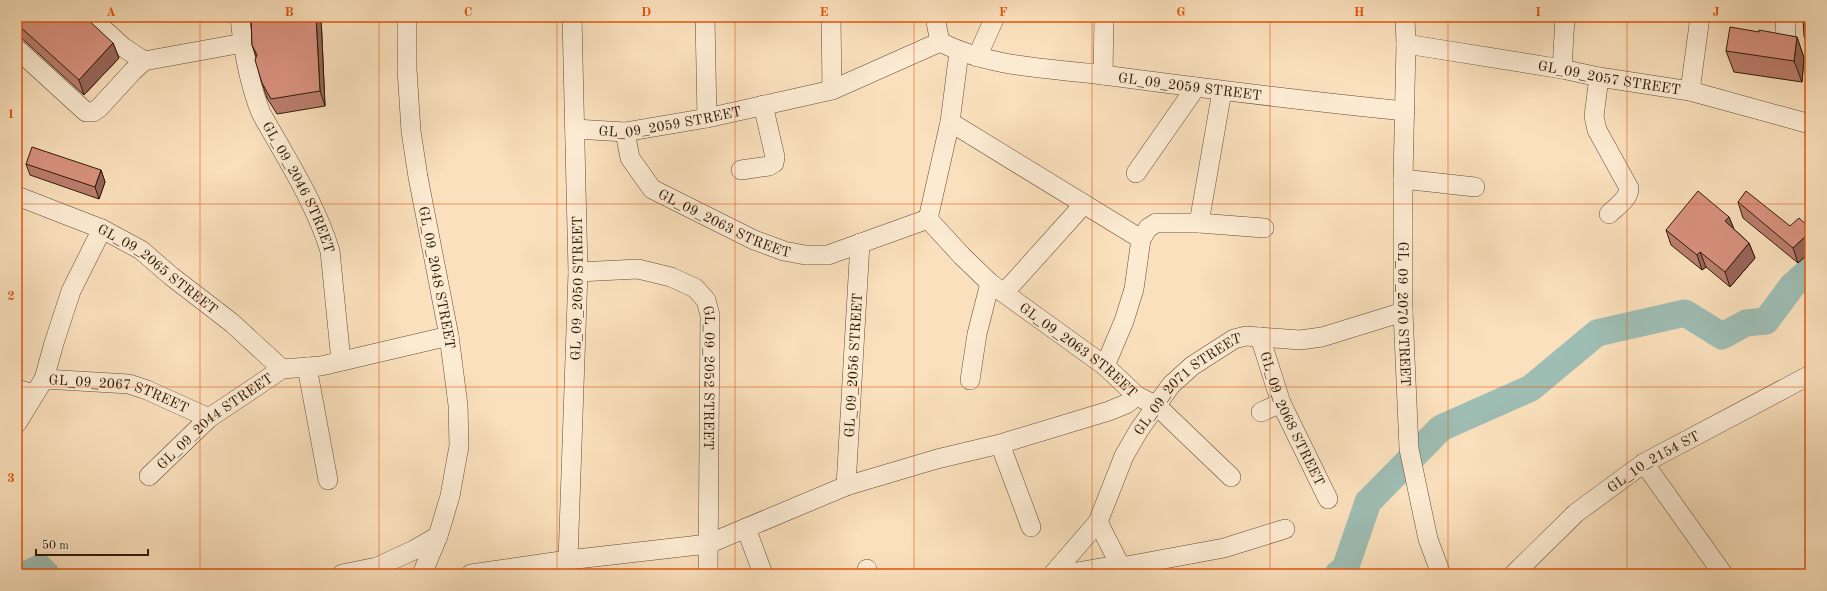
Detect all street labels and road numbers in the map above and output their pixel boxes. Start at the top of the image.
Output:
street label: GL_09_2057 STREET [1537,59,1681,97]
street label: GL_09_2059 STREET [1117,71,1263,103]
street label: GL_09_2059 STREET [598,104,743,140]
street label: GL_09_2046 STREET [259,120,336,255]
street label: GL_09_2063 STREET [656,187,792,260]
street label: GL_09_2048 STREET [416,205,457,350]
street label: GL_09_2050 STREET [569,216,586,361]
street label: GL_09_2065 STREET [95,222,220,317]
street label: GL_09_2070 STREET [1395,242,1412,387]
street label: GL_09_2056 STREET [843,293,865,438]
street label: GL_09_2063 STREET [1017,301,1139,400]
street label: GL_09_2052 STREET [700,304,716,450]
street label: GL_09_2071 STREET [1132,331,1243,438]
street label: GL_09_2068 STREET [1257,350,1326,488]
street label: GL_09_2044 STREET [155,371,276,472]
street label: GL_09_2067 STREET [48,373,191,416]
street label: GL_10_2154 ST [1605,429,1702,496]

